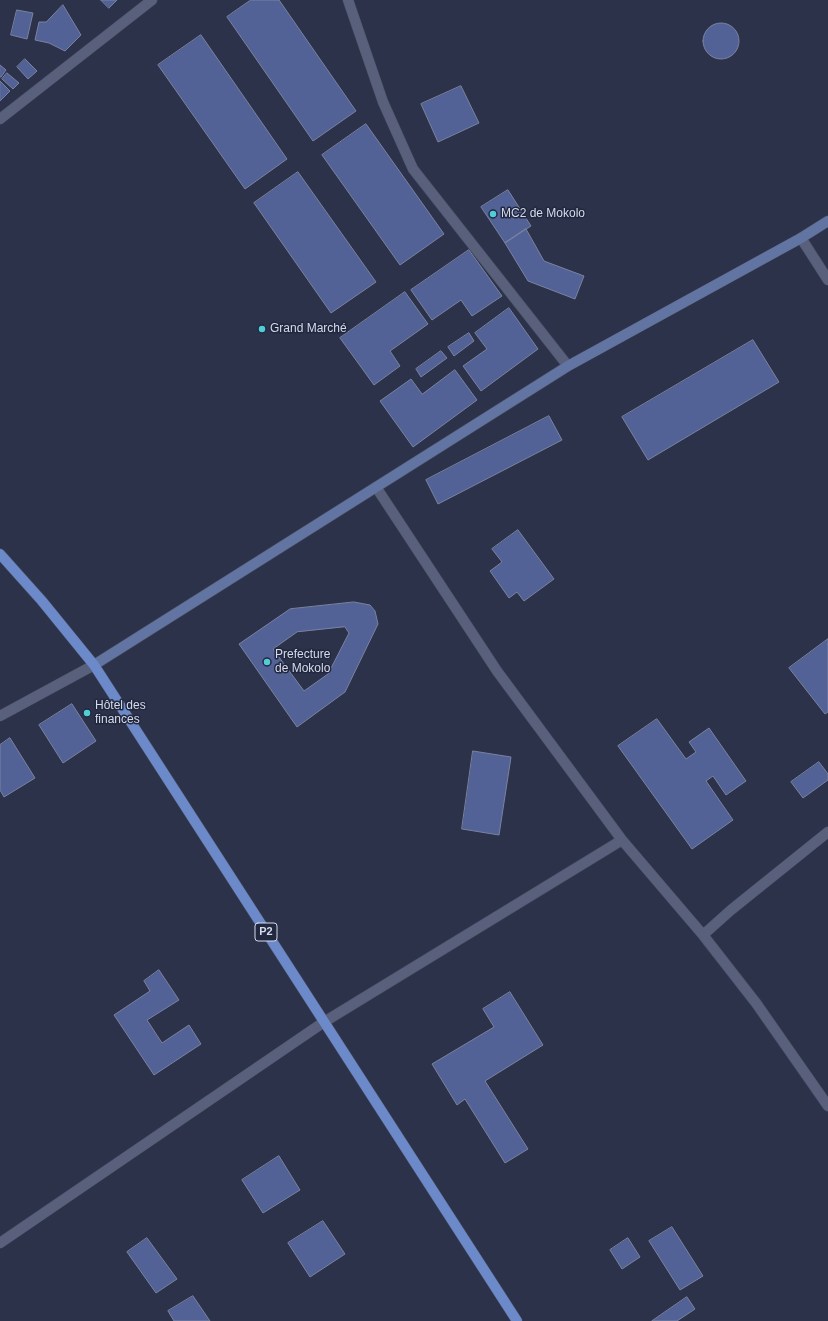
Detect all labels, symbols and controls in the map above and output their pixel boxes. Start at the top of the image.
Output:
place label: MC2 de Mokolo [501,207,585,221]
marker: MC2 de Mokolo [488,209,498,219]
place label: Grand Marché [270,322,347,336]
marker: Grand Marché [257,324,267,334]
place label: Prefecture de Mokolo [275,648,330,676]
marker: Prefecture de Mokolo [262,657,272,667]
place label: Hôtel des finances [95,699,146,727]
marker: Hôtel des finances [82,708,92,718]
road number: P2 [255,923,277,941]

